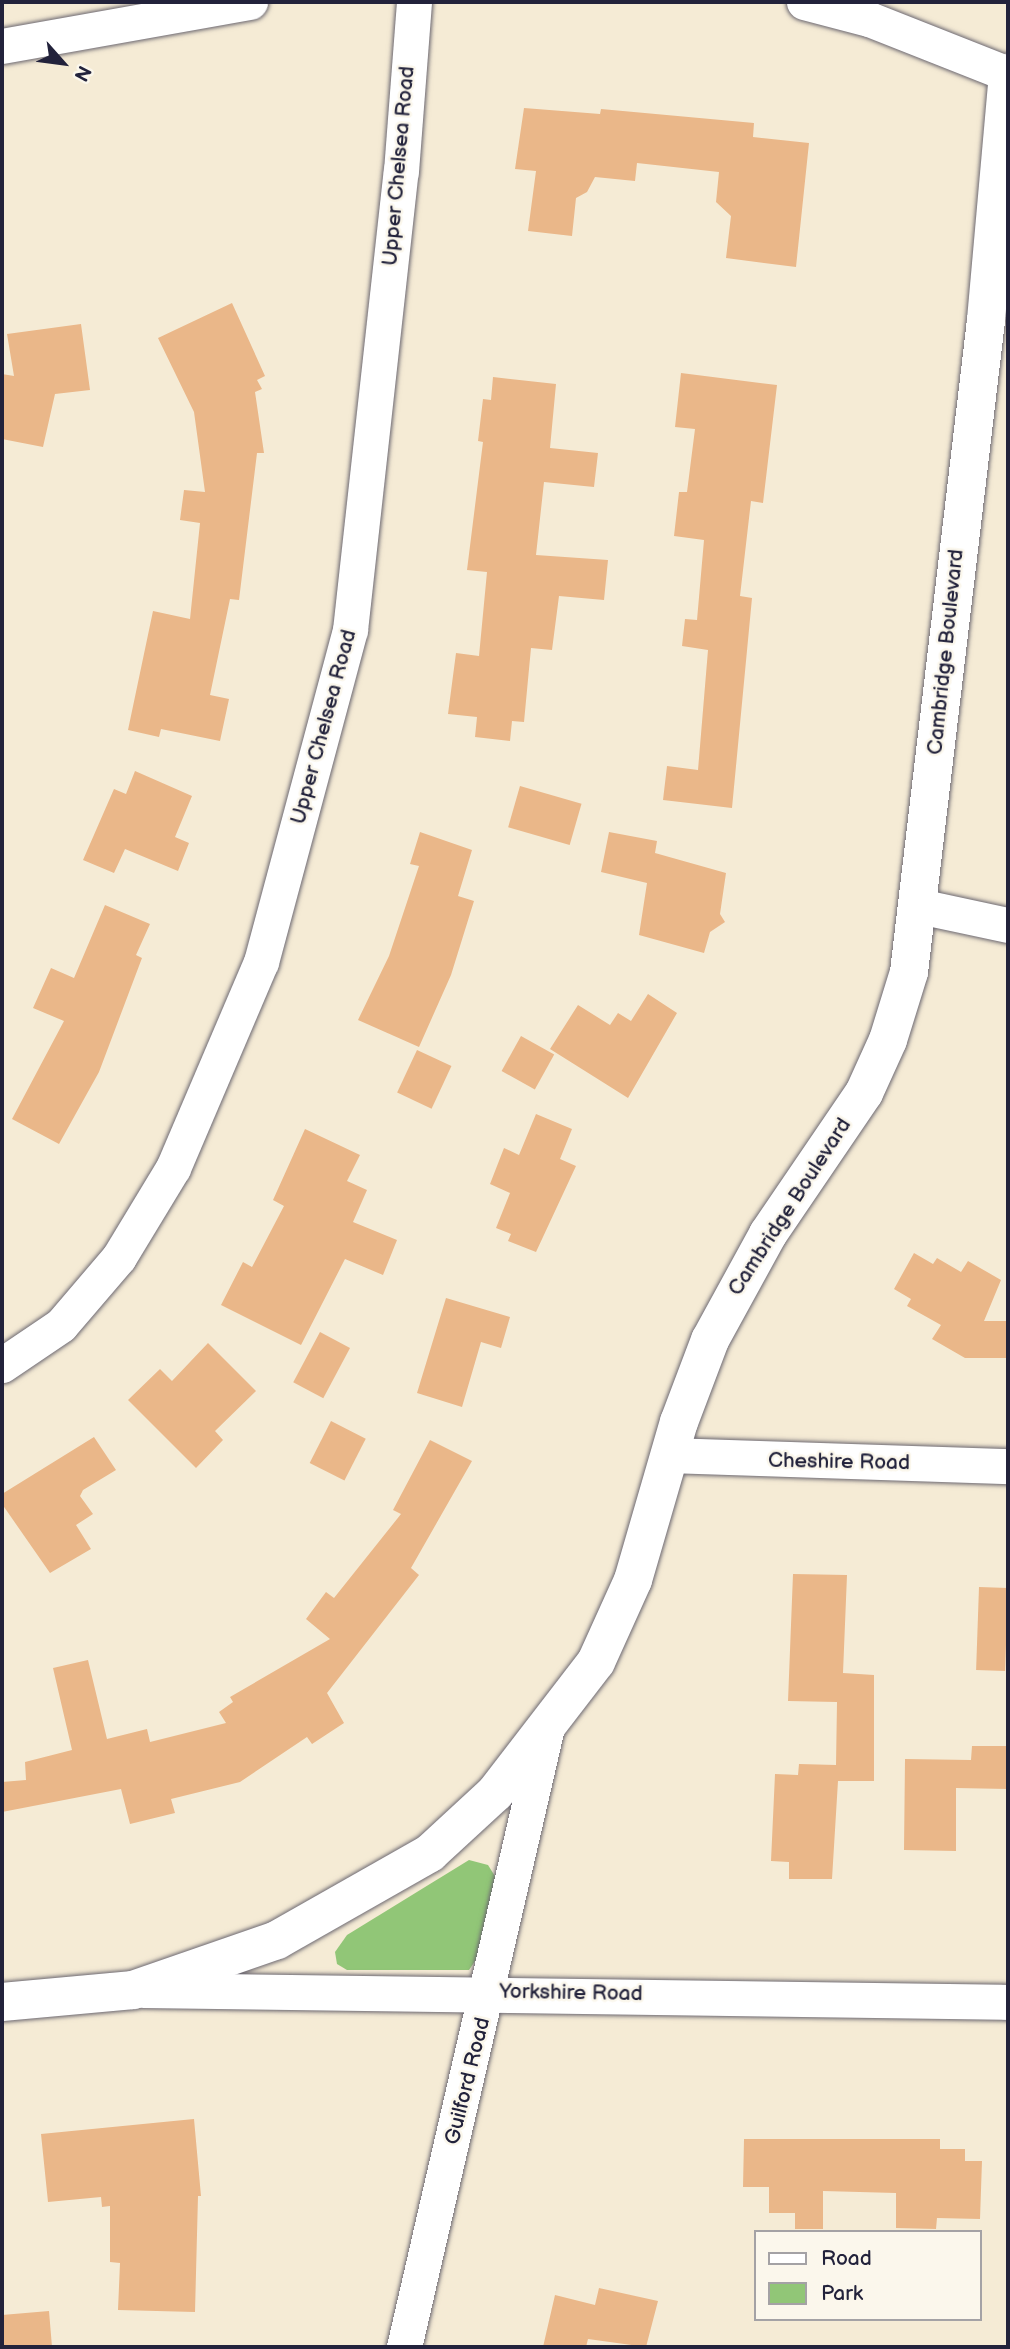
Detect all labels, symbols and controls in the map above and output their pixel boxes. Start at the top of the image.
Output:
north arrow [28,28,98,98]
text: N [68,61,95,85]
street label: Upper Chelsea Road [378,65,420,267]
street label: Cambridge Boulevard [923,548,969,756]
street label: Upper Chelsea Road [286,627,362,827]
street label: Cambridge Boulevard [723,1113,857,1301]
street label: Cheshire Road [768,1448,910,1476]
street label: Yorkshire Road [499,1979,643,2007]
street label: Guilford Road [440,2015,496,2147]
legend [754,2230,982,2321]
text: Road [821,2246,872,2271]
text: Park [821,2281,863,2306]

